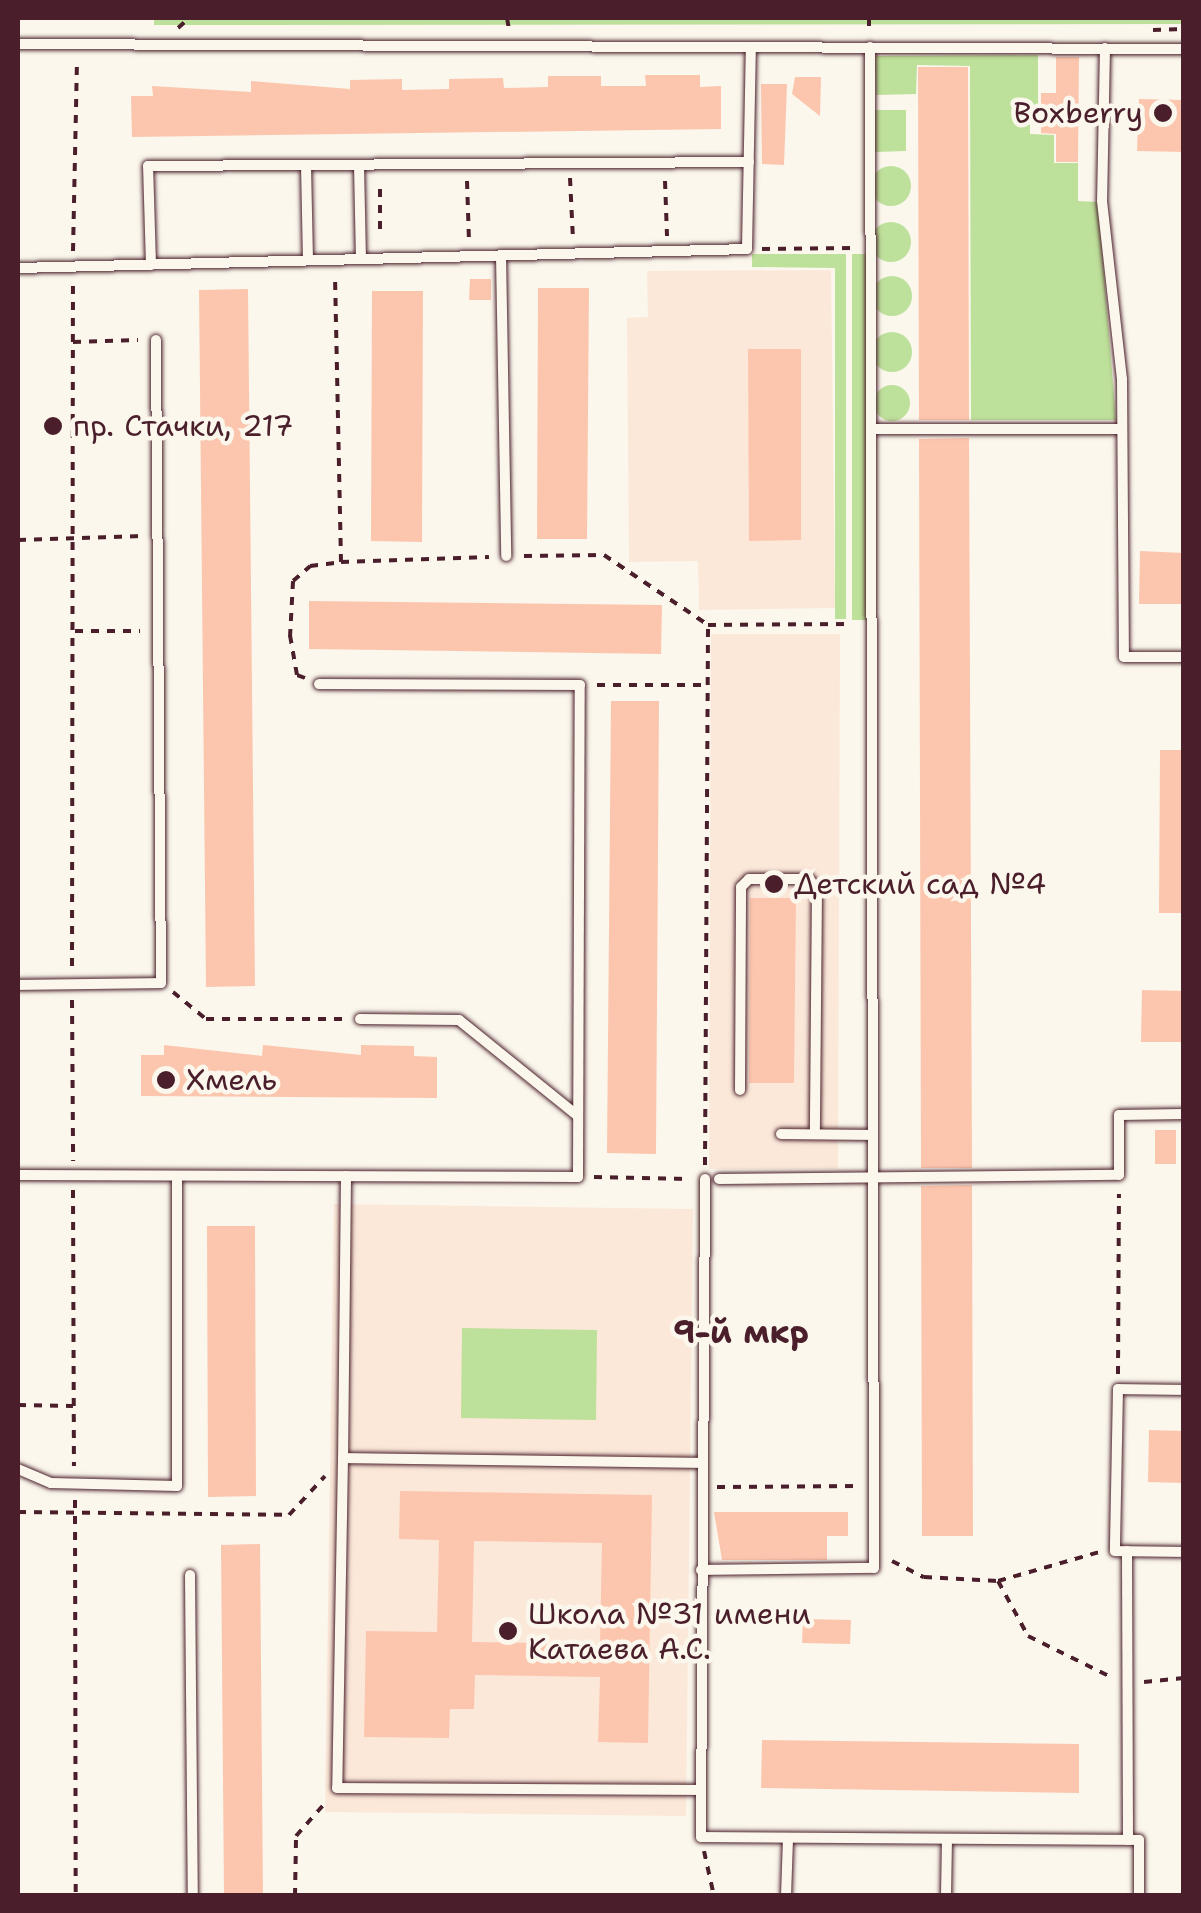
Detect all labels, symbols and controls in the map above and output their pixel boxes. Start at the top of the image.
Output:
place label: Boxberry [1014,95,1143,131]
marker: Boxberry [1152,102,1174,124]
place label: пр. Стачки, 217 [73,408,293,444]
marker: пр. Стачки, 217 [42,415,64,437]
place label: Детский сад №4 [794,866,1046,902]
marker: Детский сад №4 [763,873,785,895]
place label: Хмель [186,1062,277,1098]
marker: Хмель [155,1069,177,1091]
district label: 9-й мкр [673,1313,809,1351]
place label: Школа №31 имени Катаева А.С. [528,1596,811,1666]
marker: Школа №31 имени Катаева А.С. [497,1620,519,1642]

